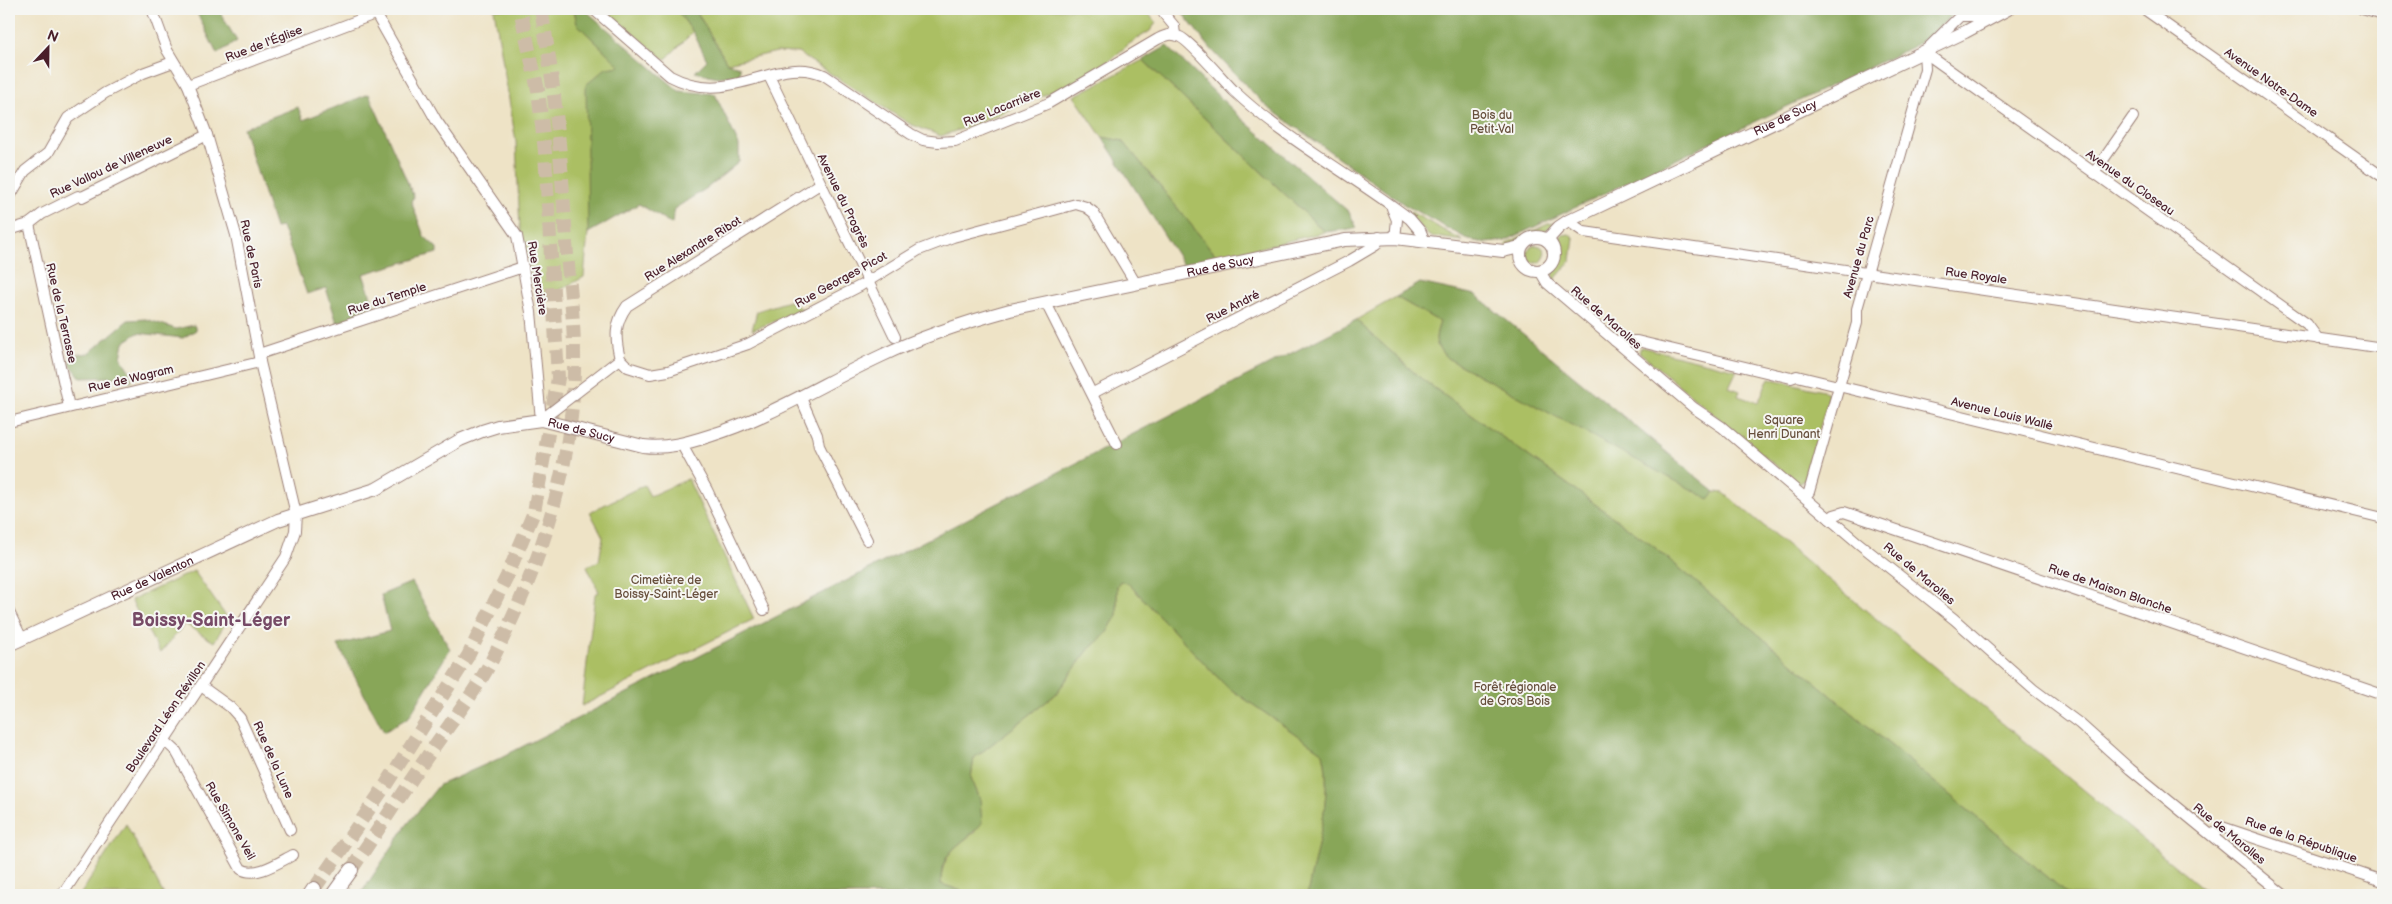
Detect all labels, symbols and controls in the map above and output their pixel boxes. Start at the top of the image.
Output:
north arrow [22,22,72,72]
street label: Rue de l'Église [223,22,305,66]
text: N [45,27,61,46]
street label: Avenue Notre-Dame [2221,45,2321,121]
street label: Rue Lacarrière [961,86,1043,130]
street label: Rue de Sucy [1751,96,1820,139]
park label: Bois du Petit-Val [1470,108,1514,137]
street label: Rue Vallou de Villeneuve [47,132,175,202]
street label: Avenue du Closeau [2083,147,2177,219]
street label: Avenue du Progrès [814,151,872,251]
street label: Rue Alexandre Ribot [642,213,744,285]
street label: Avenue du Parc [1840,214,1878,300]
street label: Rue de Paris [236,218,266,290]
street label: Rue Mercière [524,240,550,316]
street label: Rue Georges Picot [792,248,890,312]
street label: Rue de Sucy [1185,252,1256,280]
street label: Rue de la Terrasse [42,261,80,365]
street label: Rue Royale [1944,264,2008,288]
street label: Rue du Temple [346,279,428,319]
street label: Rue de Marolles [1567,283,1645,353]
street label: Rue André [1204,287,1262,327]
street label: Rue de Wagram [87,362,175,396]
street label: Avenue Louis Wallé [1949,394,2055,434]
park label: Square Henri Dunant [1748,413,1821,442]
street label: Rue de Sucy [546,415,617,446]
street label: Rue de Marolles [1880,540,1958,608]
street label: Rue de Valenton [109,553,196,604]
street label: Rue de Maison Blanche [2046,561,2174,617]
park label: Cimetière de Boissy-Saint-Léger [614,573,718,602]
district label: Boissy-Saint-Léger [132,610,291,631]
street label: Boulevard Léon Révillon [123,658,209,776]
park label: Forêt régionale de Gros Bois [1474,680,1556,709]
street label: Rue de la Lune [249,719,297,801]
street label: Rue Simone Veil [202,779,258,863]
street label: Rue de Marolles [2190,800,2268,868]
street label: Rue de la République [2243,814,2359,866]

